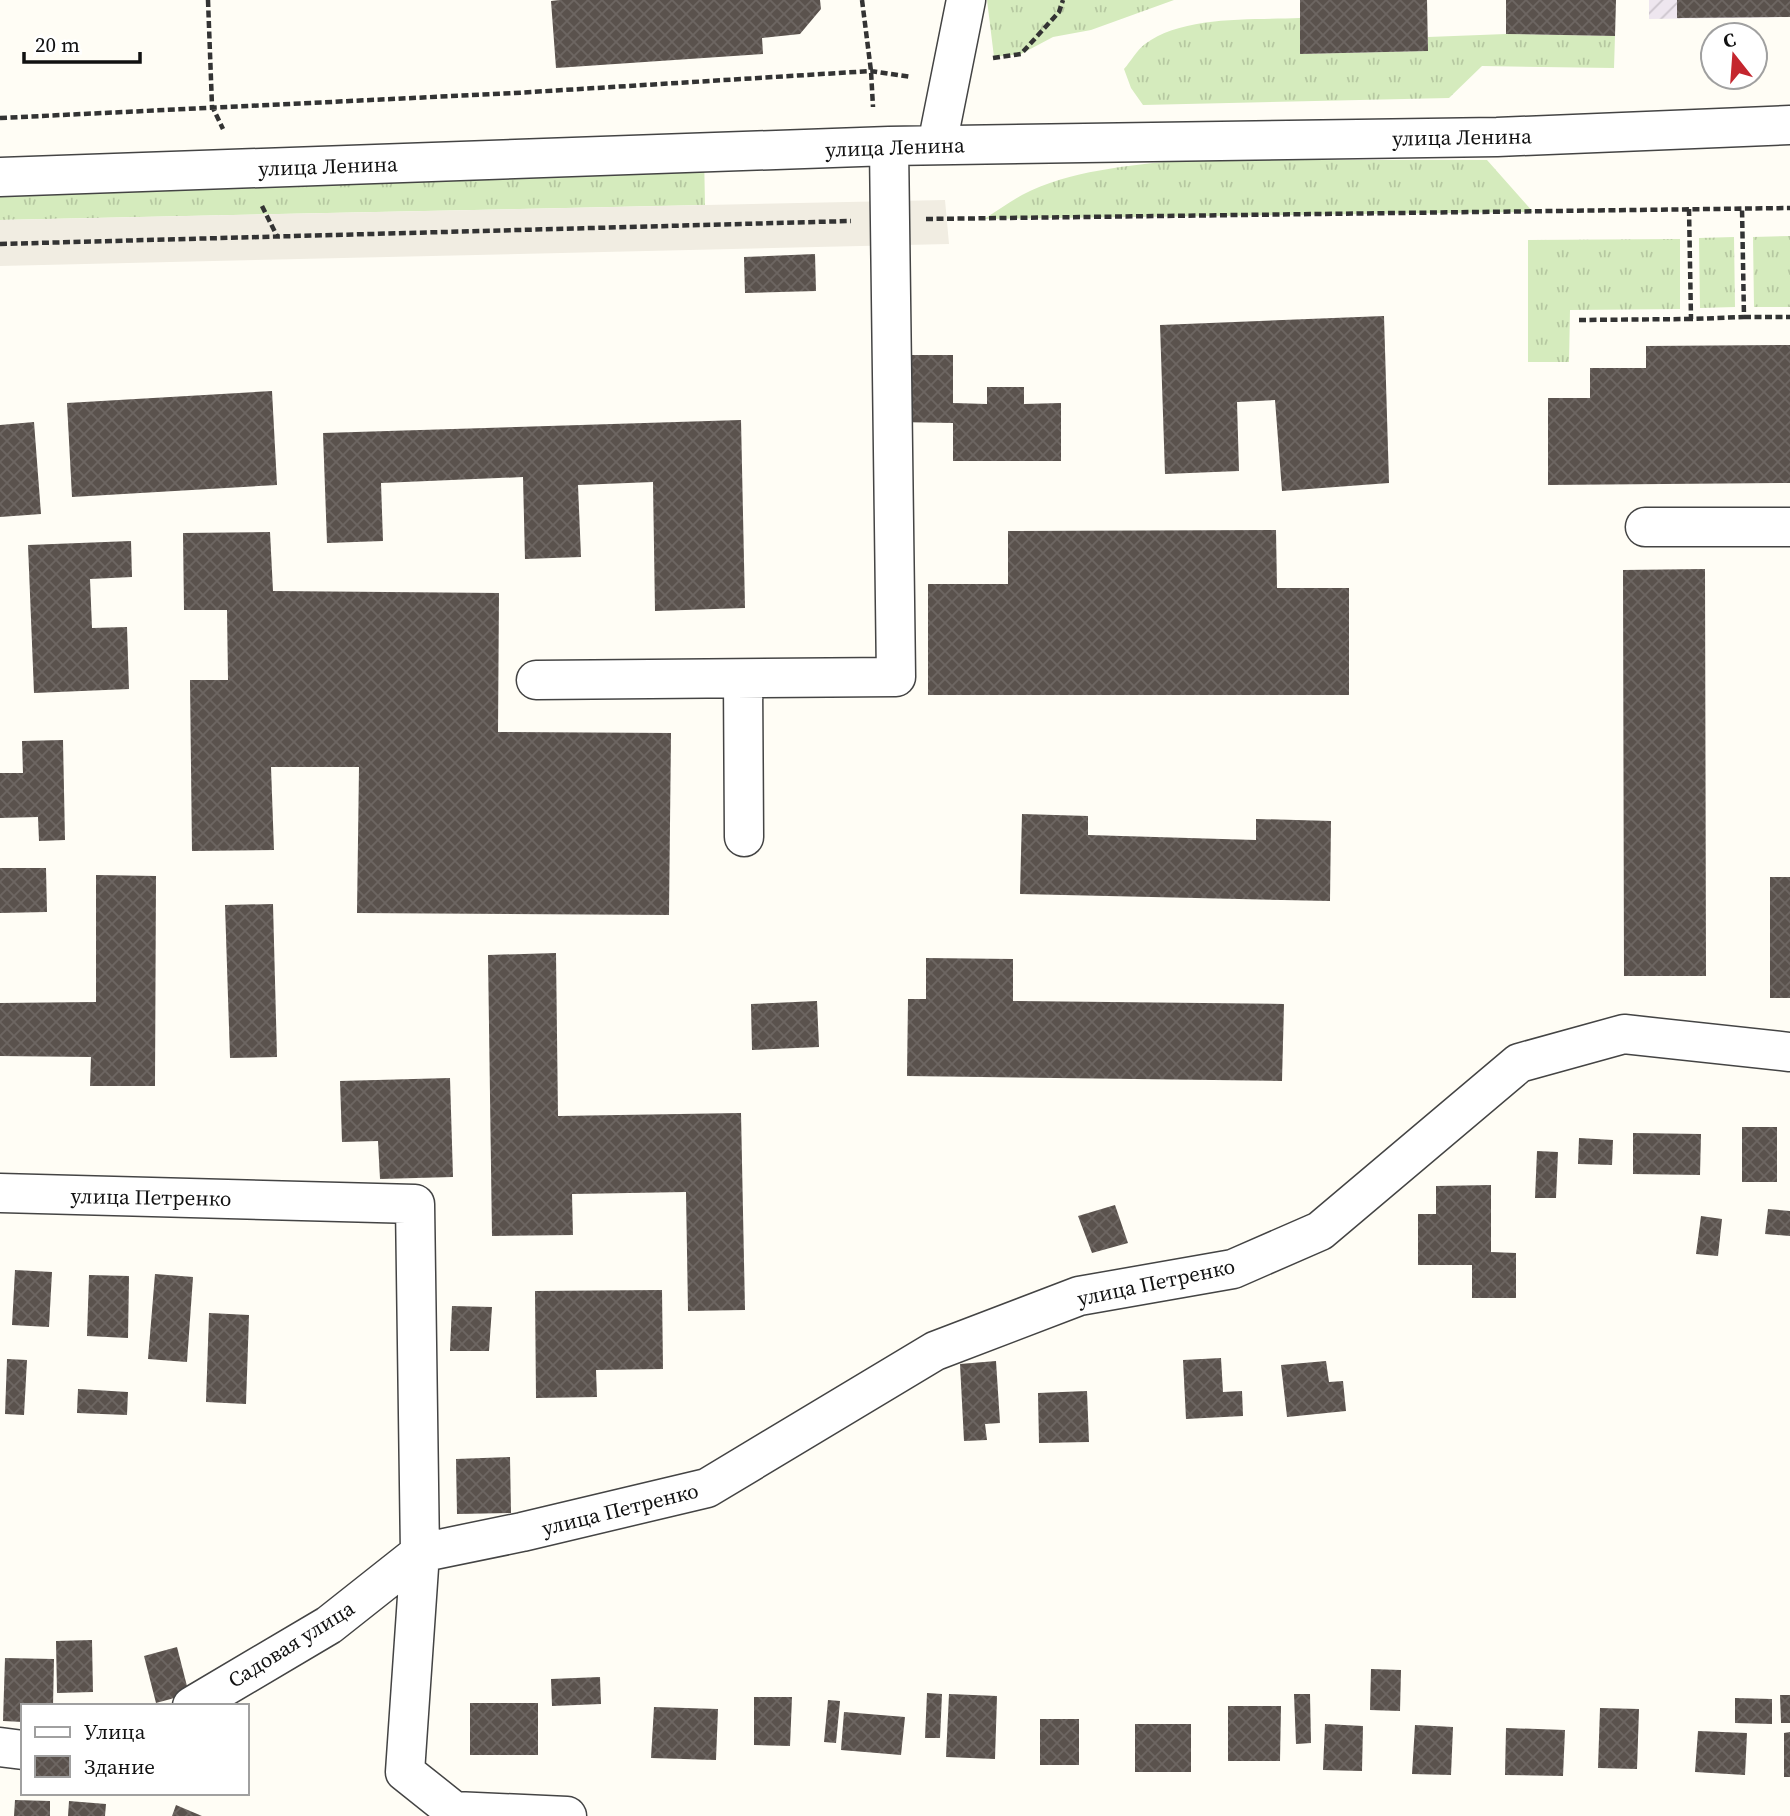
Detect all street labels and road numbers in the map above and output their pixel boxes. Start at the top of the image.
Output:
street label: улица Ленина [1392,121,1532,153]
street label: улица Ленина [825,130,966,164]
street label: улица Ленина [258,149,399,183]
street label: улица Петренко [70,1181,232,1213]
street label: улица Петренко [1074,1251,1238,1313]
street label: улица Петренко [539,1476,701,1542]
street label: Садовая улица [222,1593,360,1694]

